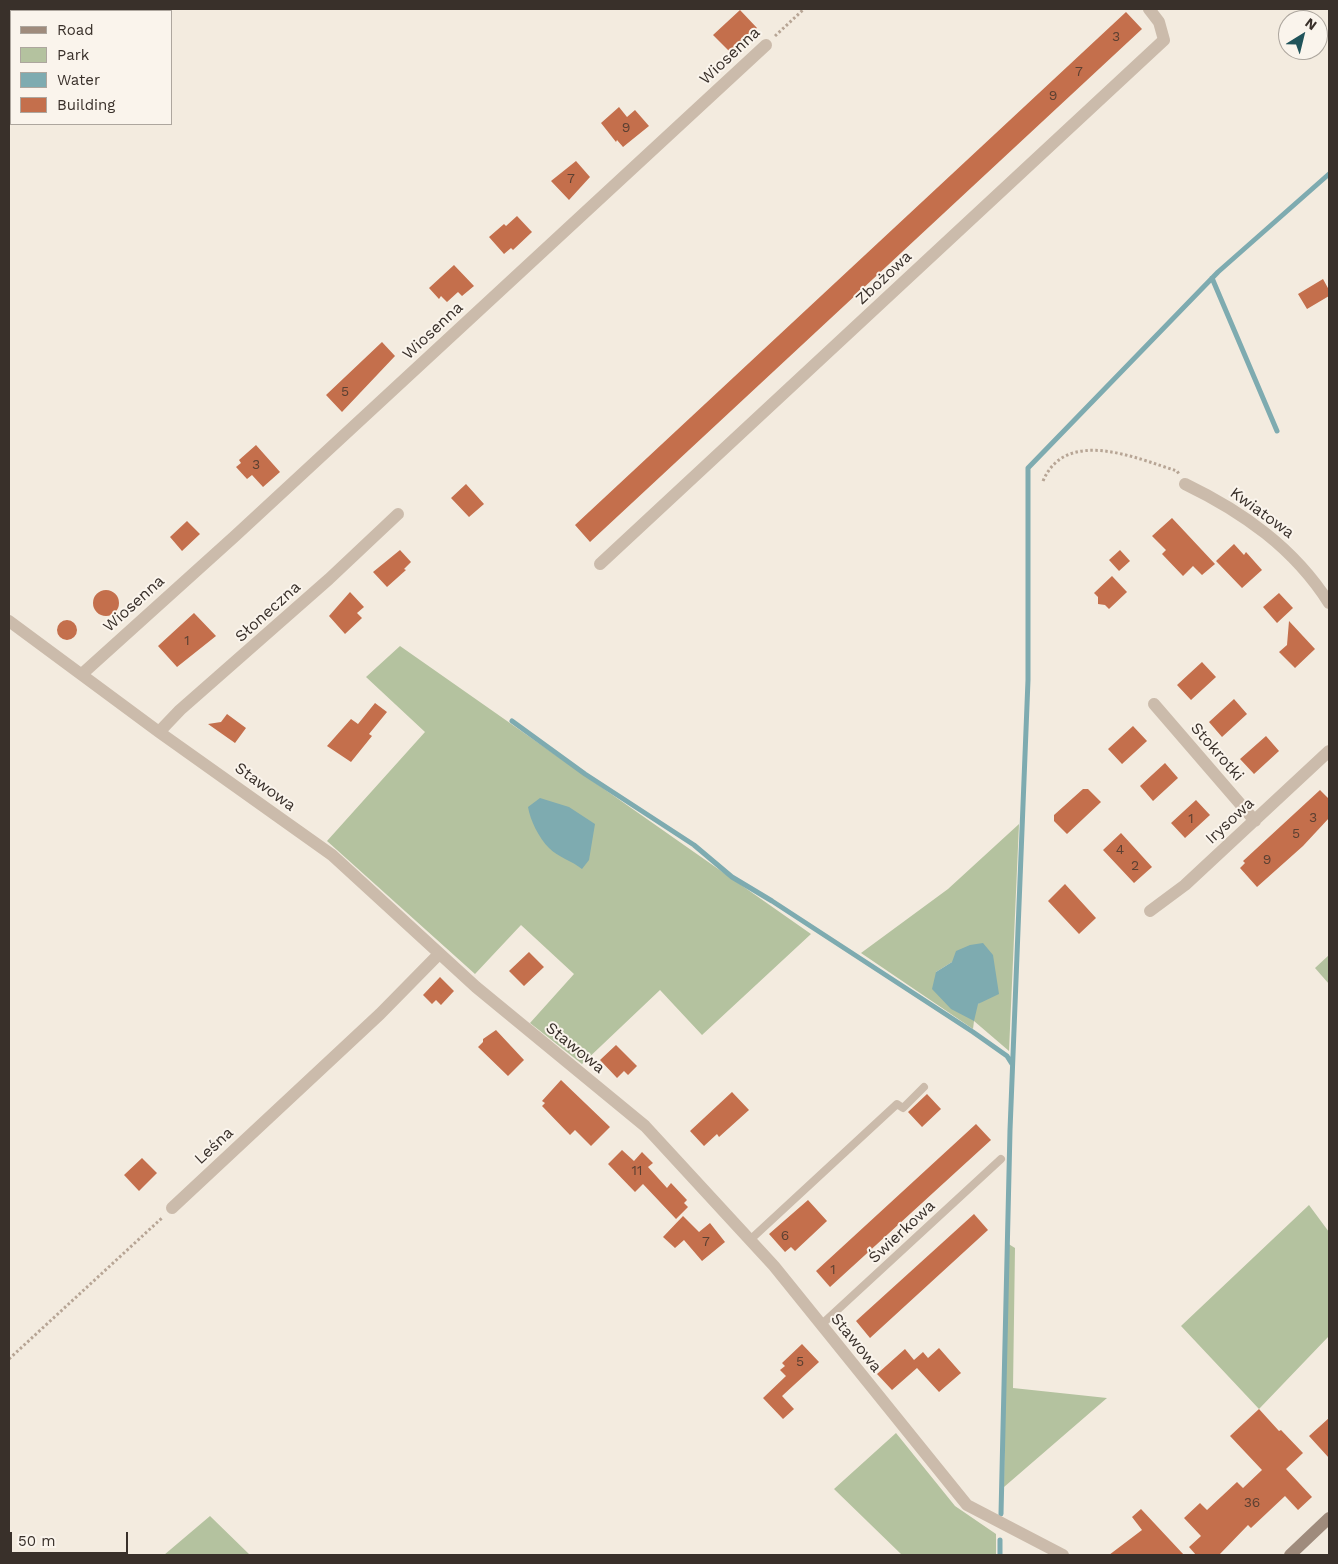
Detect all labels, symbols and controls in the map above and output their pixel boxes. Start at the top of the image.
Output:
legend [10,10,172,125]
north arrow [1278,10,1328,60]
text: N [1302,14,1320,33]
text: Road [57,21,94,39]
street label: Wiosenna [696,23,764,89]
house number: 3 [1112,29,1120,45]
text: Park [57,46,89,64]
house number: 7 [1075,64,1083,80]
text: Water [57,71,100,89]
house number: 9 [1049,88,1057,104]
text: Building [57,96,115,114]
house number: 9 [622,120,630,136]
house number: 7 [567,171,575,187]
street label: Zbożowa [852,247,916,309]
street label: Wiosenna [399,298,467,364]
house number: 5 [341,384,349,400]
house number: 3 [252,457,260,473]
street label: Kwiatowa [1226,483,1298,543]
street label: Wiosenna [99,572,169,636]
street label: Słoneczna [231,578,305,646]
house number: 1 [184,633,190,649]
street label: Stokrotki [1186,719,1248,785]
street label: Stawowa [231,758,299,816]
street label: Irysowa [1202,794,1258,848]
house number: 3 [1309,810,1317,826]
house number: 1 [1188,811,1194,827]
house number: 5 [1292,826,1300,842]
house number: 4 [1116,842,1124,858]
house number: 9 [1263,852,1271,868]
house number: 2 [1131,858,1139,874]
street label: Stawowa [542,1018,608,1078]
street label: Leśna [191,1123,237,1169]
house number: 11 [632,1163,642,1179]
street label: Świerkowa [865,1196,939,1268]
house number: 6 [781,1228,789,1244]
house number: 7 [702,1234,710,1250]
house number: 1 [830,1262,836,1278]
street label: Stawowa [826,1310,886,1376]
house number: 5 [796,1354,804,1370]
house number: 36 [1244,1495,1260,1511]
scale bar [12,1522,130,1554]
text: 50 m [18,1532,55,1550]

